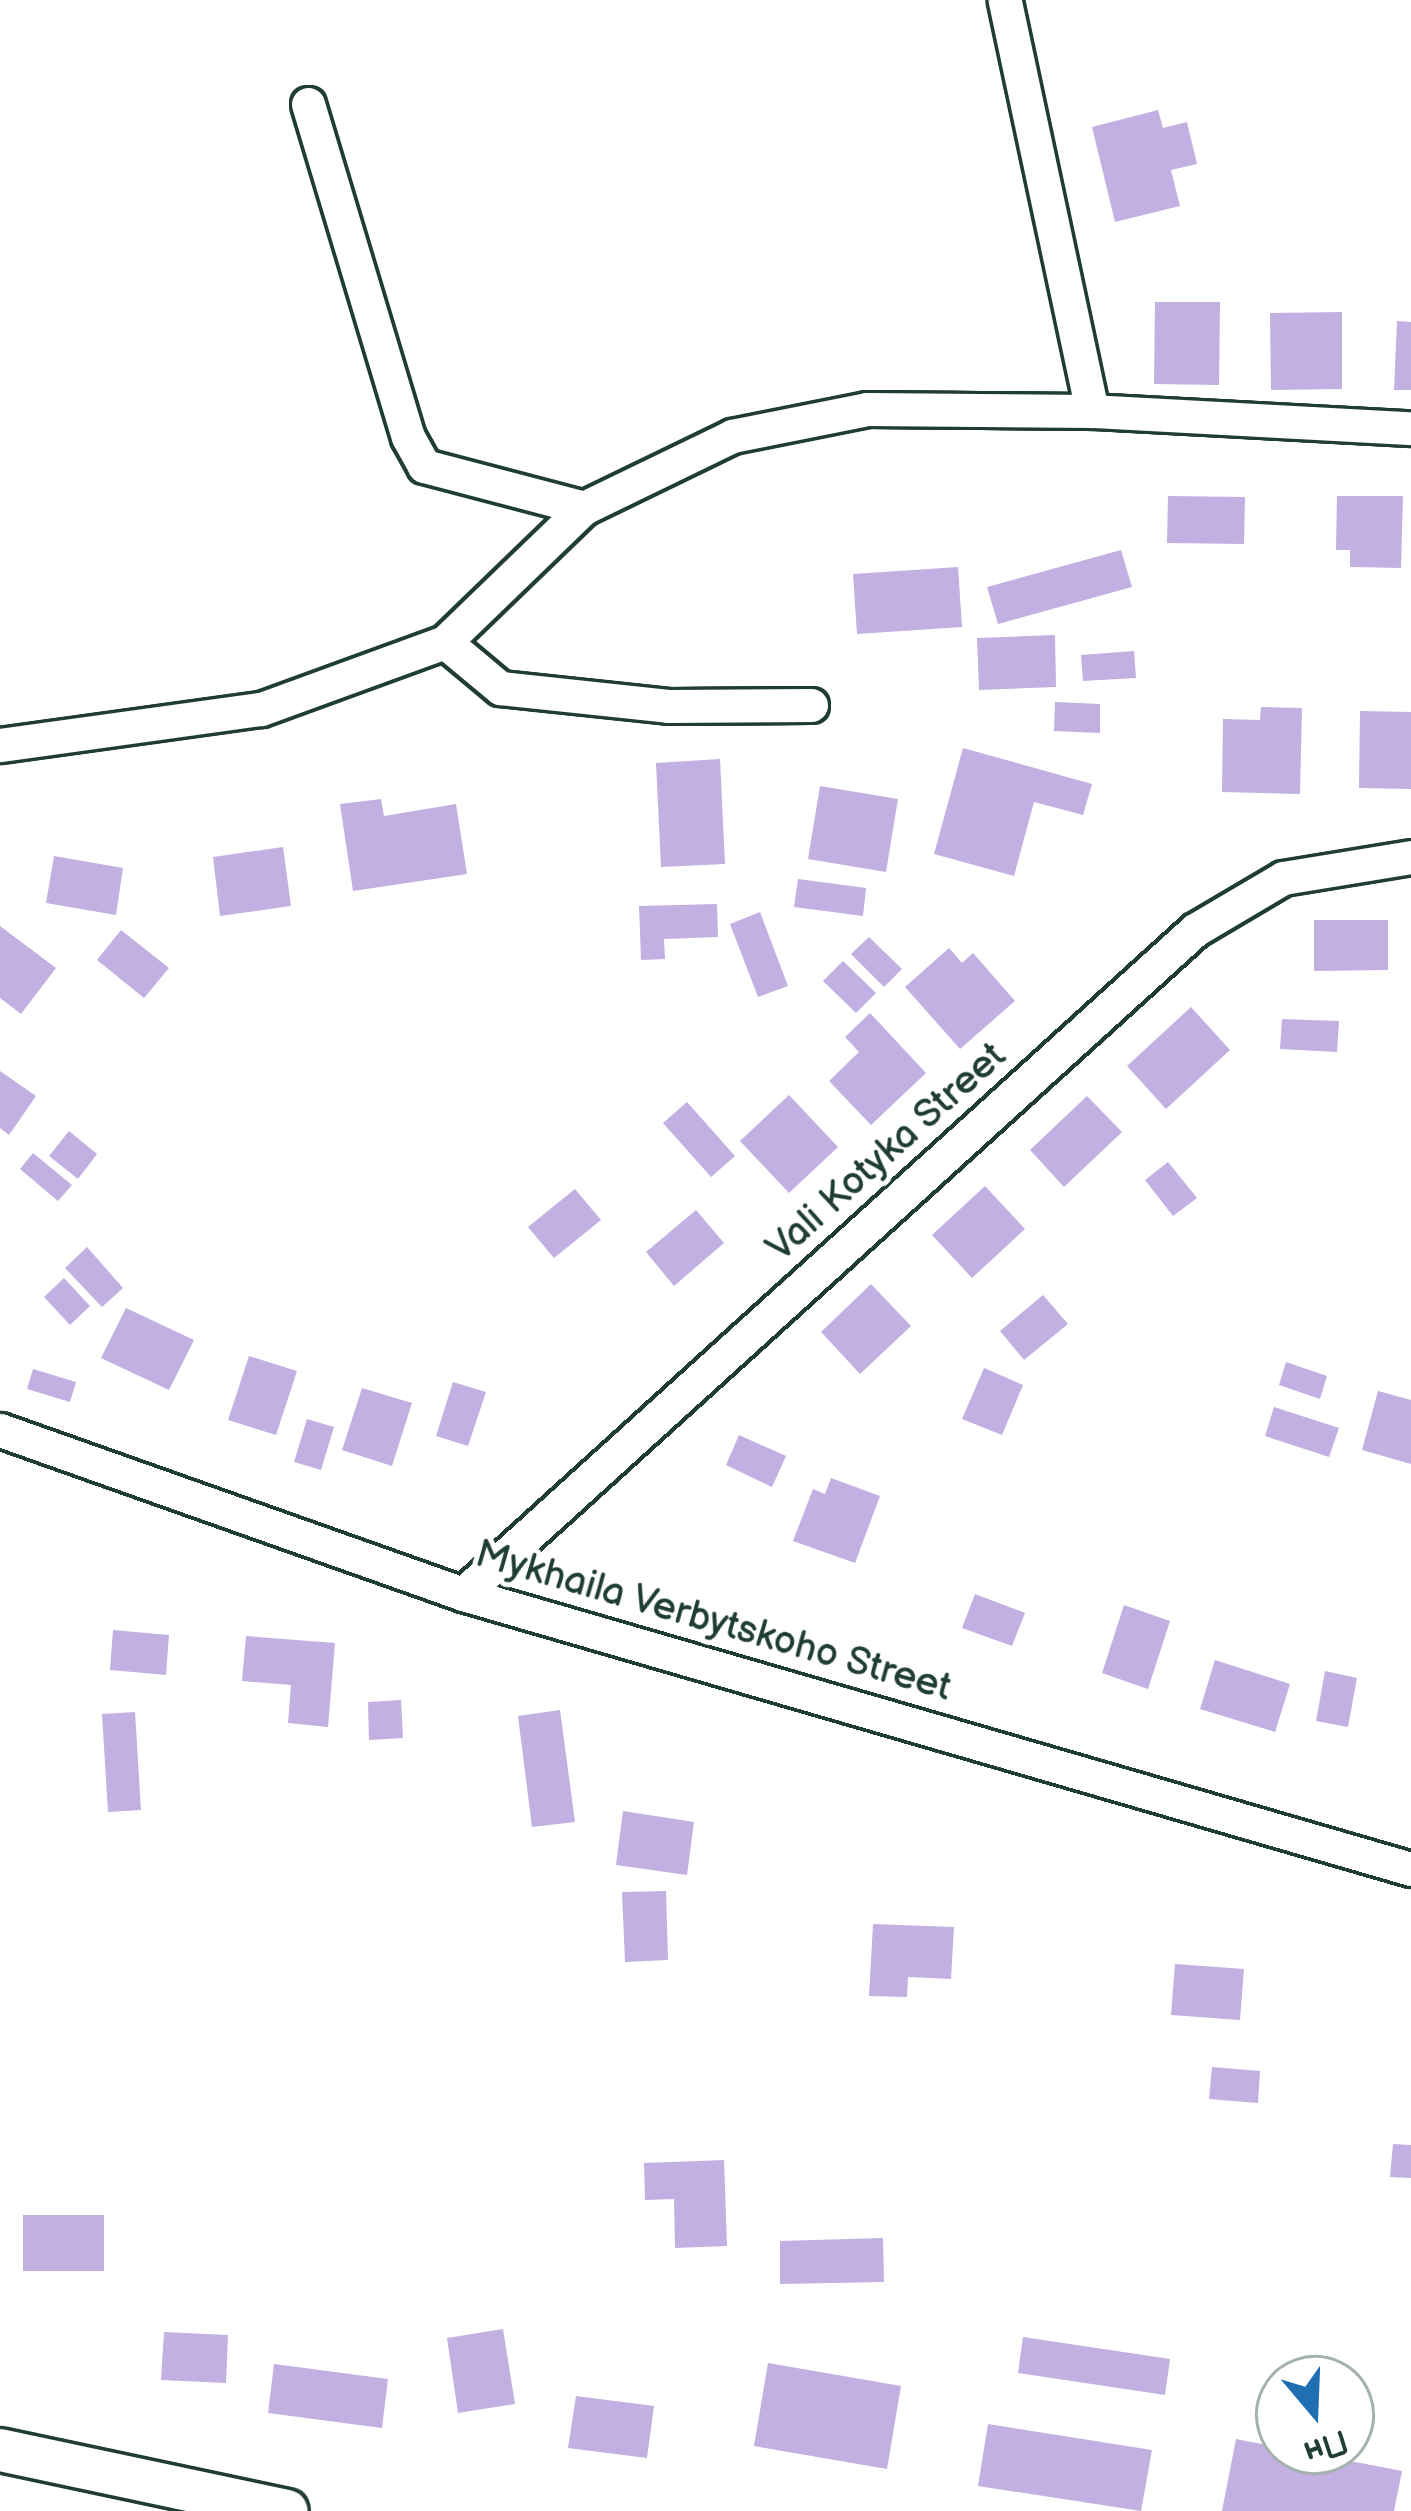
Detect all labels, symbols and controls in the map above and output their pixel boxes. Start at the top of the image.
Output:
street label: Vali Kotyka Street [758,1033,1016,1273]
street label: Mykhaila Verbytskoho Street [469,1531,957,1713]
north arrow [1255,2355,1375,2475]
text: Пн [1298,2420,1353,2472]

